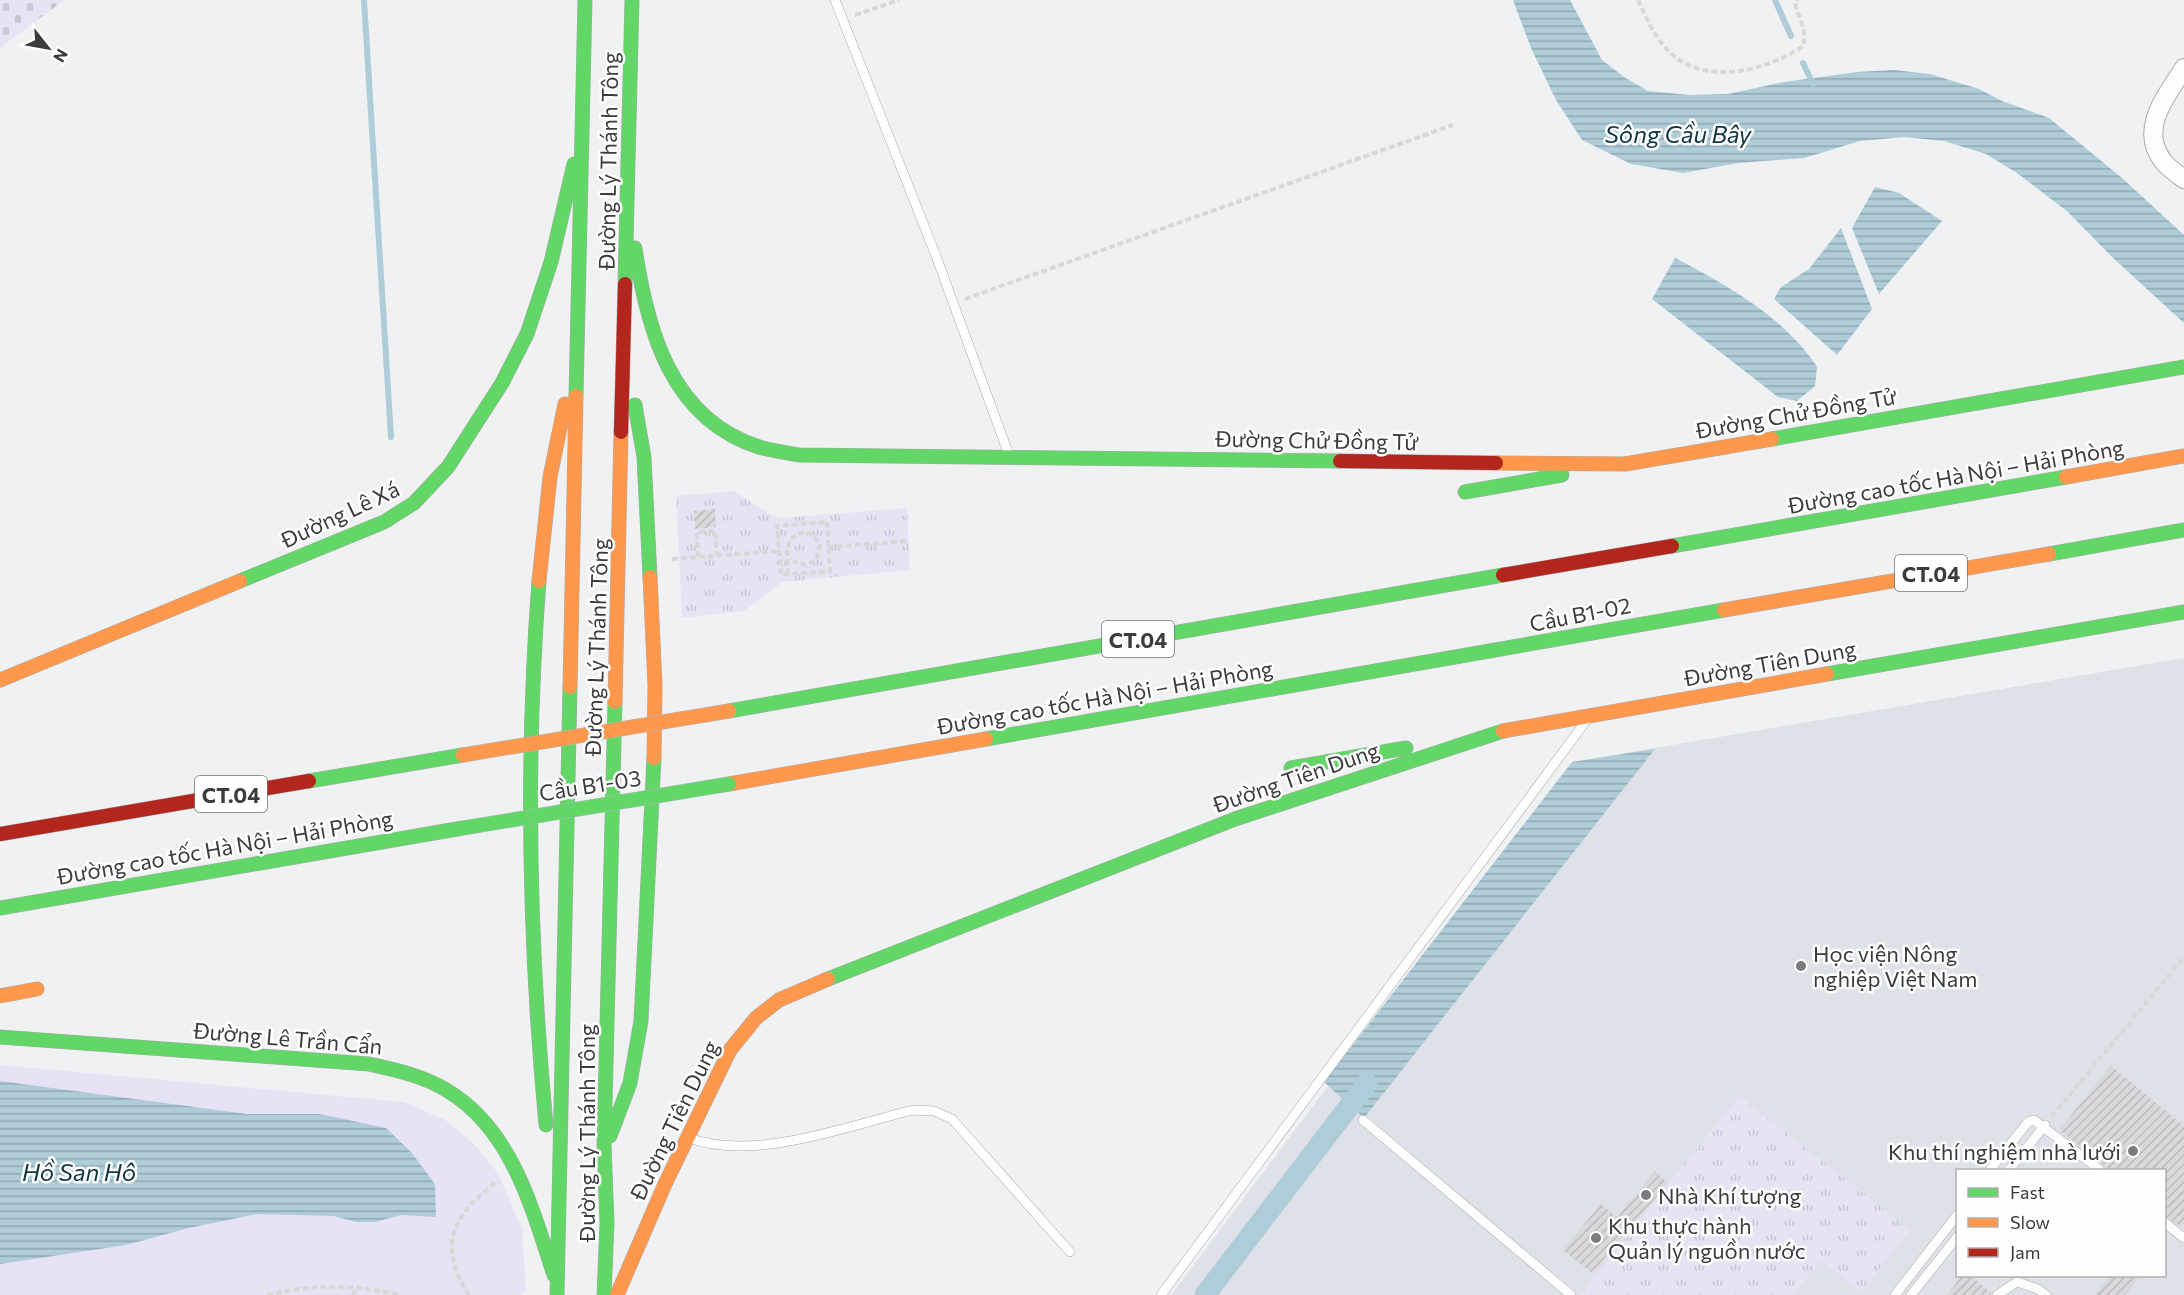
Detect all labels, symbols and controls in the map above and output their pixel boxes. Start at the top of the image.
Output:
north arrow [18,18,78,78]
text: N [50,46,73,66]
street label: Đường Lý Thánh Tông [593,52,623,271]
water label: Sông Cầu Bây [1605,119,1753,148]
street label: Đường Chử Đồng Tử [1693,382,1899,444]
street label: Đường Chử Đồng Tử [1214,425,1420,455]
street label: Đường cao tốc Hà Nội – Hải Phòng [1785,433,2126,519]
street label: Đường Lê Xá [276,475,404,554]
street label: Đường Lý Thánh Tông [579,538,613,757]
road number: CT.04 [1895,555,1967,591]
street label: Cầu B1-02 [1527,591,1633,637]
road number: CT.04 [1102,621,1174,657]
street label: Đường Tiên Dung [1681,635,1858,692]
street label: Đường cao tốc Hà Nội – Hải Phòng [934,654,1275,740]
street label: Đường Tiên Dung [1208,736,1383,818]
street label: Cầu B1-03 [537,764,643,806]
road number: CT.04 [195,776,267,812]
street label: Đường cao tốc Hà Nội – Hải Phòng [54,804,395,890]
place label: Học viện Nông nghiệp Việt Nam [1813,940,1977,992]
marker: Học viện Nông nghiệp Việt Nam [1794,959,1808,973]
street label: Đường Lê Trần Cẩn [192,1016,383,1060]
street label: Đường Lý Thánh Tông [573,1024,600,1243]
street label: Đường Tiên Dung [623,1036,724,1205]
place label: Khu thí nghiệm nhà lưới [1888,1138,2121,1165]
marker: Khu thí nghiệm nhà lưới [2126,1144,2140,1158]
water label: Hồ San Hô [22,1157,136,1186]
legend [1956,1169,2166,1277]
text: Fast [2010,1181,2045,1203]
place label: Nhà Khí tượng [1658,1182,1802,1209]
marker: Nhà Khí tượng [1639,1188,1653,1202]
text: Slow [2010,1211,2050,1233]
place label: Khu thực hành Quản lý nguồn nước [1608,1212,1806,1264]
marker: Khu thực hành Quản lý nguồn nước [1589,1231,1603,1245]
text: Jam [2010,1241,2040,1263]

